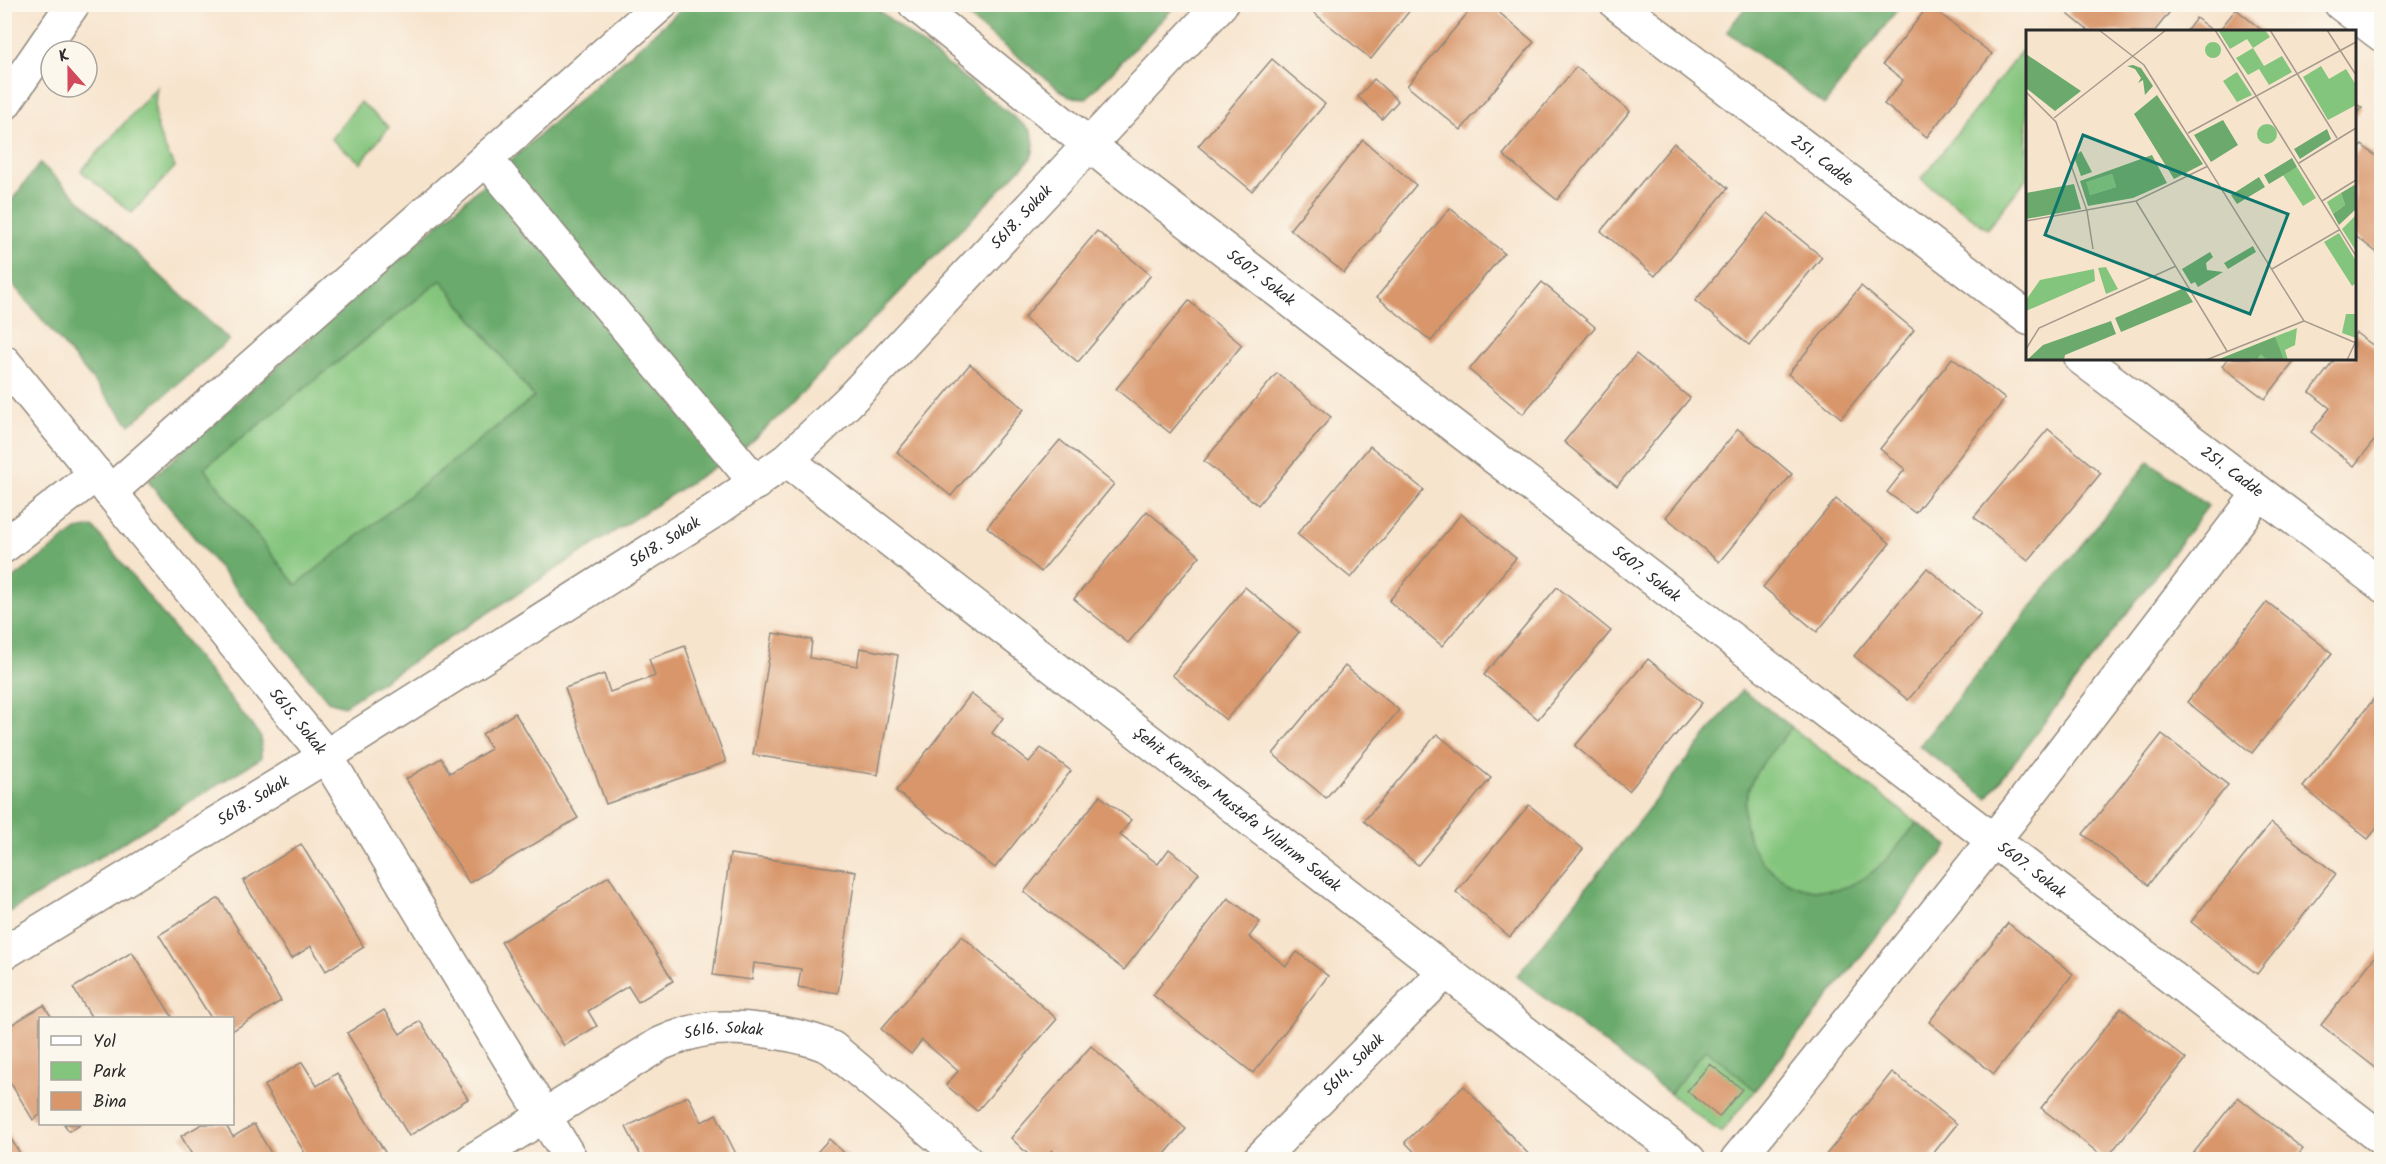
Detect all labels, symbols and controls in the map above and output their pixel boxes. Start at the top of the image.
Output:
inset map [2026,30,2356,360]
north arrow [39,39,99,99]
text: K [55,43,73,70]
street label: 251. Cadde [1785,128,1859,193]
street label: 5618. Sokak [985,179,1058,255]
street label: 5607. Sokak [1221,243,1301,313]
street label: 251. Cadde [2195,440,2269,504]
street label: 5618. Sokak [624,510,706,574]
street label: 5607. Sokak [1606,539,1687,609]
street label: 5615. Sokak [263,683,333,760]
street label: Şehit Komiser Mustafa Yıldırım Sokak [1128,721,1347,898]
street label: 5618. Sokak [212,769,294,832]
street label: 5607. Sokak [1992,835,2072,905]
street label: 5616. Sokak [681,1016,765,1047]
legend [39,1017,234,1125]
street label: 5614. Sokak [1316,1027,1391,1102]
text: Yol [93,1028,117,1057]
text: Park [93,1058,126,1087]
text: Bina [93,1088,127,1117]

